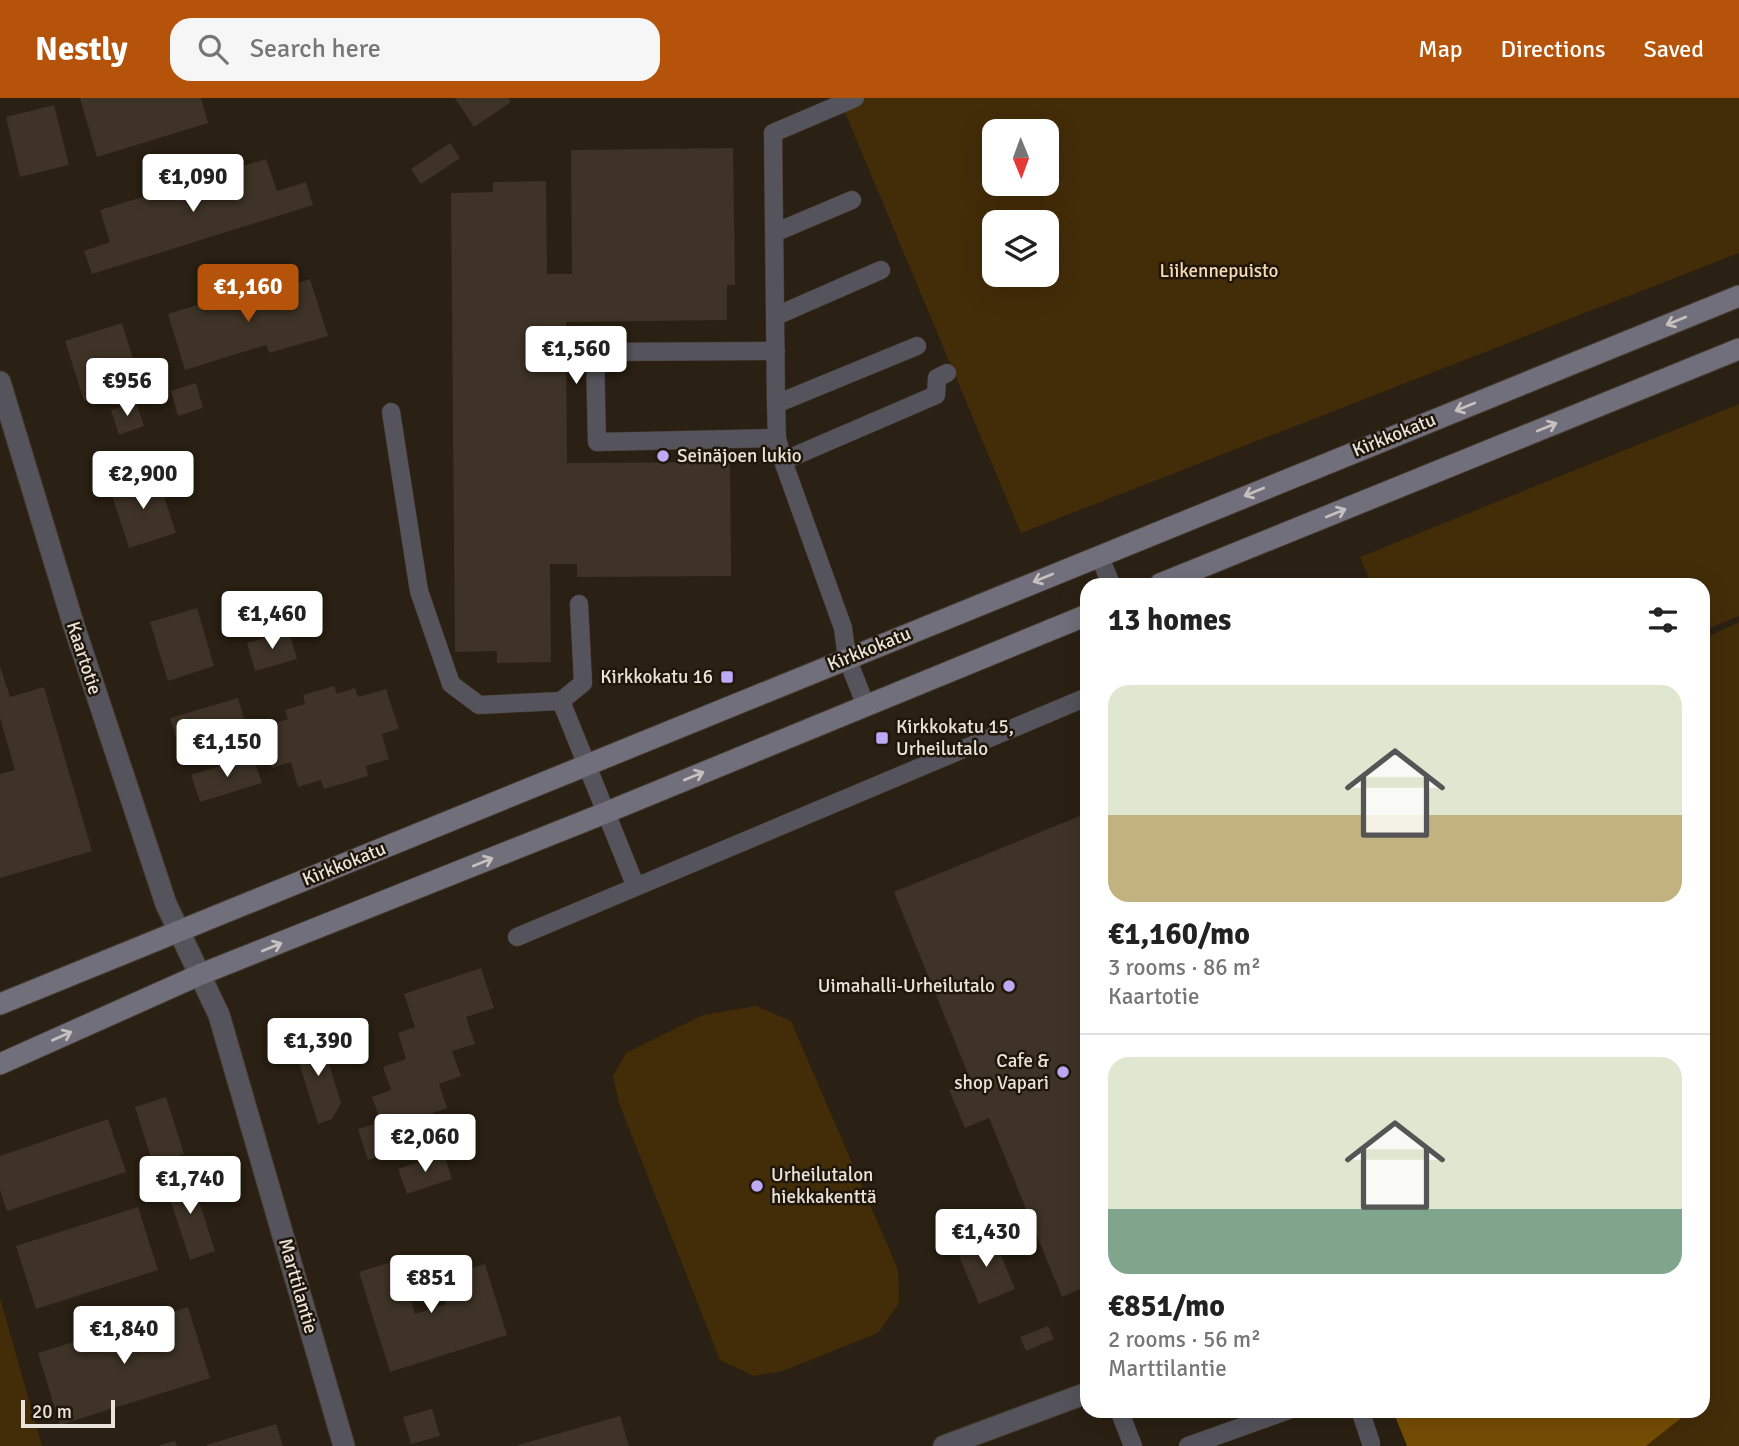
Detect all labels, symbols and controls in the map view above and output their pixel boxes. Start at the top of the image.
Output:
search box [170,18,660,81]
text: Nestly [35,29,128,70]
icon: search [194,30,232,68]
text: Search here [250,33,381,65]
text: Map [1418,34,1463,64]
text: Directions [1501,34,1606,64]
text: Saved [1644,34,1704,64]
north arrow [982,119,1059,196]
map controls [982,119,1059,287]
pin: €1,090 [136,155,250,214]
text: €1,090 [159,162,227,191]
button: layers [982,210,1059,287]
park label: Liikennepuisto [1160,259,1279,283]
pin: €1,160 [191,264,305,324]
text: €1,160 [214,272,282,301]
one-way arrow [1665,316,1687,329]
pin: €1,560 [519,327,633,386]
text: €1,560 [542,334,610,363]
pin: €956 [86,358,168,418]
text: €956 [102,366,152,395]
one-way arrow [1454,401,1476,414]
street label: Kirkkokatu [1349,407,1439,463]
one-way arrow [1536,419,1557,432]
place label: Seinäjoen lukio [677,444,802,468]
marker: Seinäjoen lukio [655,448,671,464]
pin: €2,900 [86,452,200,511]
text: €2,900 [109,459,177,488]
one-way arrow [1244,486,1265,499]
one-way arrow [1325,505,1347,518]
one-way arrow [1033,572,1055,585]
pin: €1,460 [215,592,329,651]
text: €1,460 [238,599,306,628]
icon: filters [1644,601,1682,639]
text: 13 homes [1108,602,1231,639]
street label: Kaartotie [61,618,107,698]
street label: Kirkkokatu [824,621,914,677]
place label: Kirkkokatu 16 [600,665,713,689]
marker: Kirkkokatu 16 [719,669,735,685]
place label: Kirkkokatu 15, Urheilutalo [896,715,1014,761]
pin: €1,150 [170,720,284,779]
text: €1,150 [193,727,261,756]
marker: Kirkkokatu 15, Urheilutalo [874,730,890,746]
icon: home [1332,730,1458,856]
one-way arrow [682,769,704,782]
street label: Kirkkokatu [299,836,389,892]
one-way arrow [471,855,493,868]
text: €1,160/mo [1108,916,1250,953]
one-way arrow [260,939,282,952]
text: 3 rooms · 86 m² [1108,953,1261,982]
place label: Uimahalli-Urheilutalo [818,974,995,998]
marker: Uimahalli-Urheilutalo [1001,978,1017,994]
text: Kaartotie [1108,982,1200,1011]
pin: €1,390 [261,1018,375,1078]
text: €1,390 [284,1026,352,1055]
one-way arrow [51,1029,73,1042]
place label: Cafe & shop Vapari [954,1049,1049,1095]
marker: Cafe & shop Vapari [1055,1064,1071,1080]
icon: home [1332,1102,1458,1228]
pin: €2,060 [368,1114,482,1174]
text: €2,060 [391,1122,459,1151]
pin: €1,740 [133,1156,247,1216]
place label: Urheilutalon hiekkakenttä [771,1163,877,1209]
text: €1,740 [156,1164,224,1193]
marker: Urheilutalon hiekkakenttä [749,1178,765,1194]
pin: €1,430 [929,1210,1043,1269]
text: €1,430 [952,1217,1020,1246]
street label: Marttilantie [273,1236,323,1336]
pin: €851 [390,1256,472,1315]
text: €851 [406,1263,456,1292]
text: €851/mo [1108,1288,1225,1325]
pin: €1,840 [67,1306,181,1366]
text: €1,840 [90,1314,158,1343]
text: 2 rooms · 56 m² [1108,1325,1261,1354]
text: Marttilantie [1108,1354,1227,1383]
scale bar [21,1397,116,1429]
text: 20 m [32,1400,72,1424]

